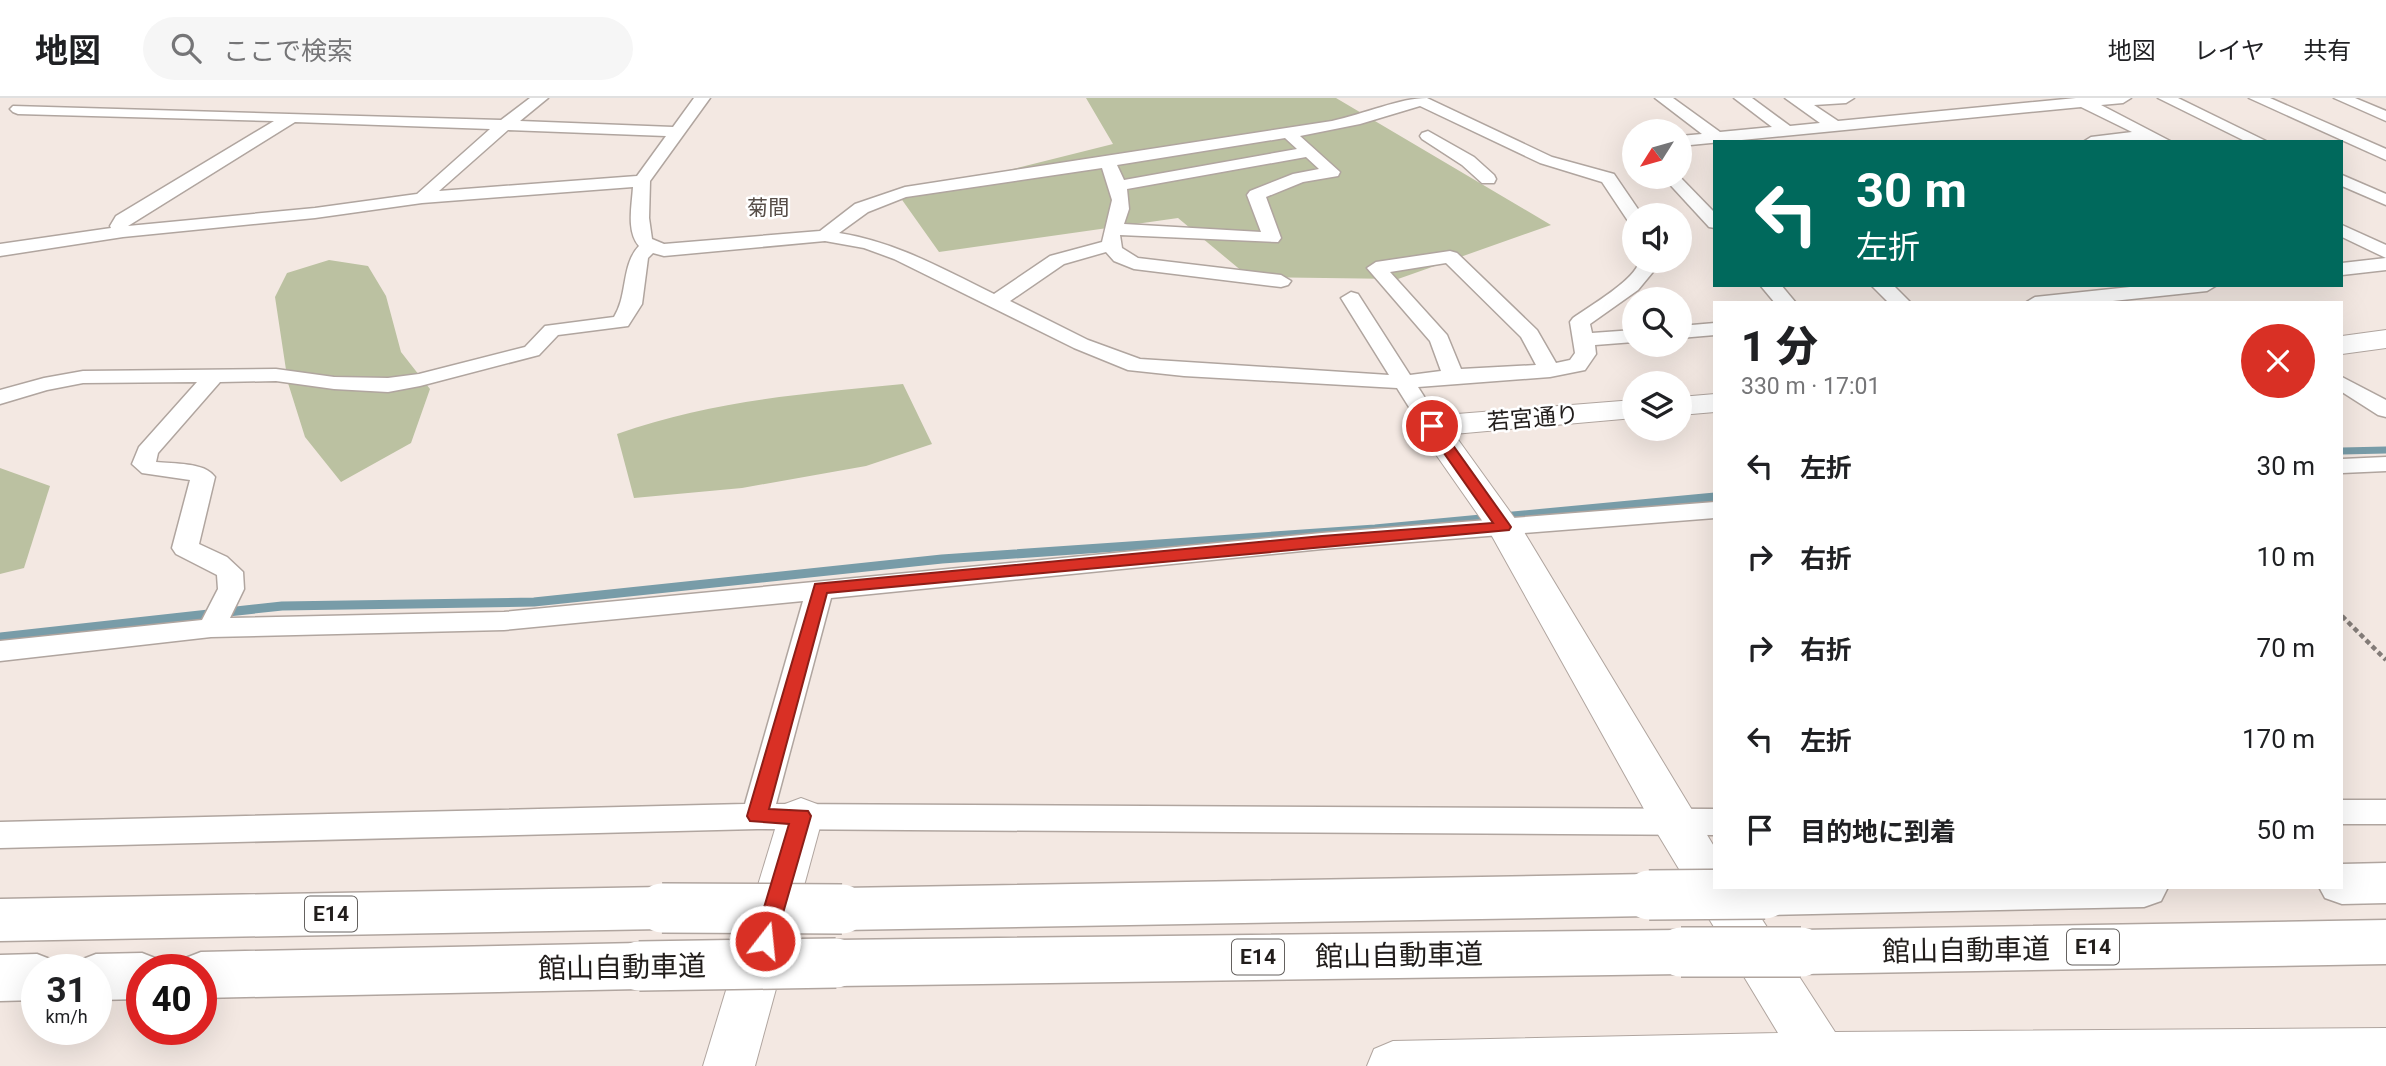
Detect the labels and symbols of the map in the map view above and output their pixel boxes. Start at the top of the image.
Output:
north arrow [1622,119,1692,189]
district label: 菊間 [747,196,789,220]
pin [1402,396,1462,456]
street label: 若宮通り [1486,401,1580,436]
road number: E14 [305,896,357,932]
position arrow [728,904,802,978]
road number: E14 [2067,930,2119,964]
street label: 館山自動車道 [1882,933,2050,968]
street label: 館山自動車道 [1315,938,1483,973]
road number: E14 [1232,940,1284,974]
street label: 館山自動車道 [538,950,706,985]
speed limit sign: 40 [126,954,217,1045]

